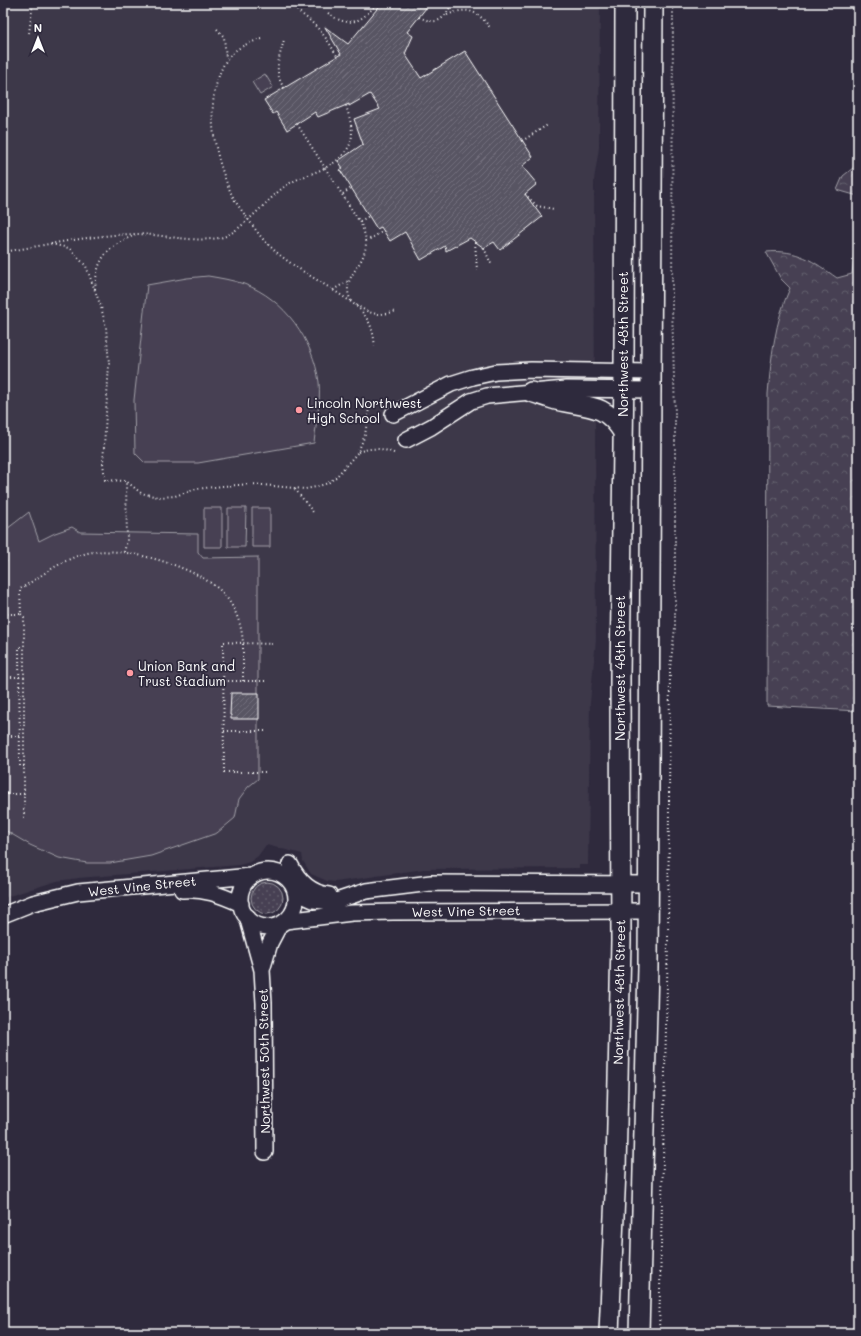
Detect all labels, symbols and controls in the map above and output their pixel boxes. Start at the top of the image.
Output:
north arrow [18,18,58,58]
text: N [34,20,42,35]
street label: Northwest 48th Street [614,271,631,417]
place label: Lincoln Northwest High School [307,394,422,426]
marker: Lincoln Northwest High School [294,405,304,415]
street label: Northwest 48th Street [611,595,628,741]
place label: Union Bank and Trust Stadium [138,657,235,689]
marker: Union Bank and Trust Stadium [125,668,135,678]
street label: West Vine Street [87,871,197,900]
street label: West Vine Street [411,901,521,920]
street label: Northwest 48th Street [609,919,628,1065]
street label: Northwest 50th Street [254,988,273,1134]

